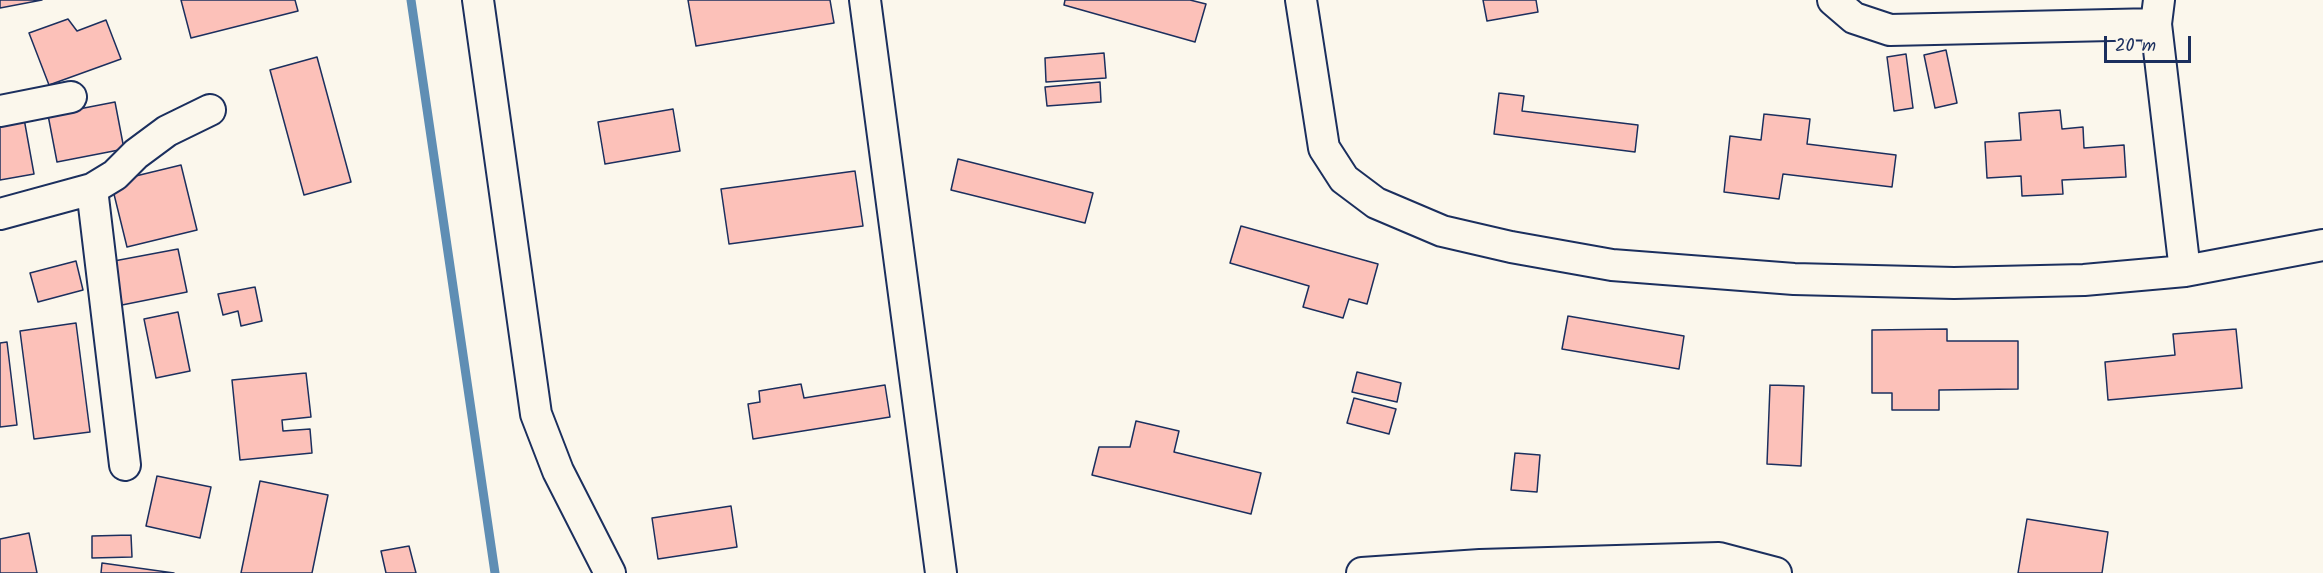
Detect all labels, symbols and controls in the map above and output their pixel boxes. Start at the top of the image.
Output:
scale bar [2107,24,2194,62]
text: 20 m [2115,32,2156,61]

